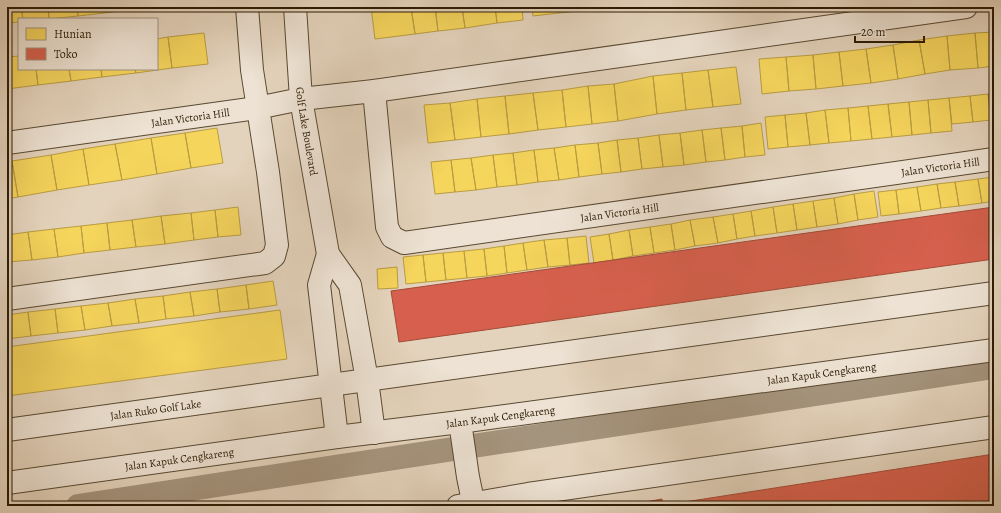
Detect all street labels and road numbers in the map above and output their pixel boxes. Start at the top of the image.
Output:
street label: Golf Lake Boulevard [293,87,322,177]
street label: Jalan Victoria Hill [150,104,231,130]
street label: Jalan Victoria Hill [900,154,981,180]
street label: Jalan Victoria Hill [579,199,660,225]
street label: Jalan Kapuk Cengkareng [766,358,878,388]
street label: Jalan Ruko Golf Lake [109,396,202,423]
street label: Jalan Kapuk Cengkareng [445,402,557,431]
street label: Jalan Kapuk Cengkareng [124,444,235,474]

